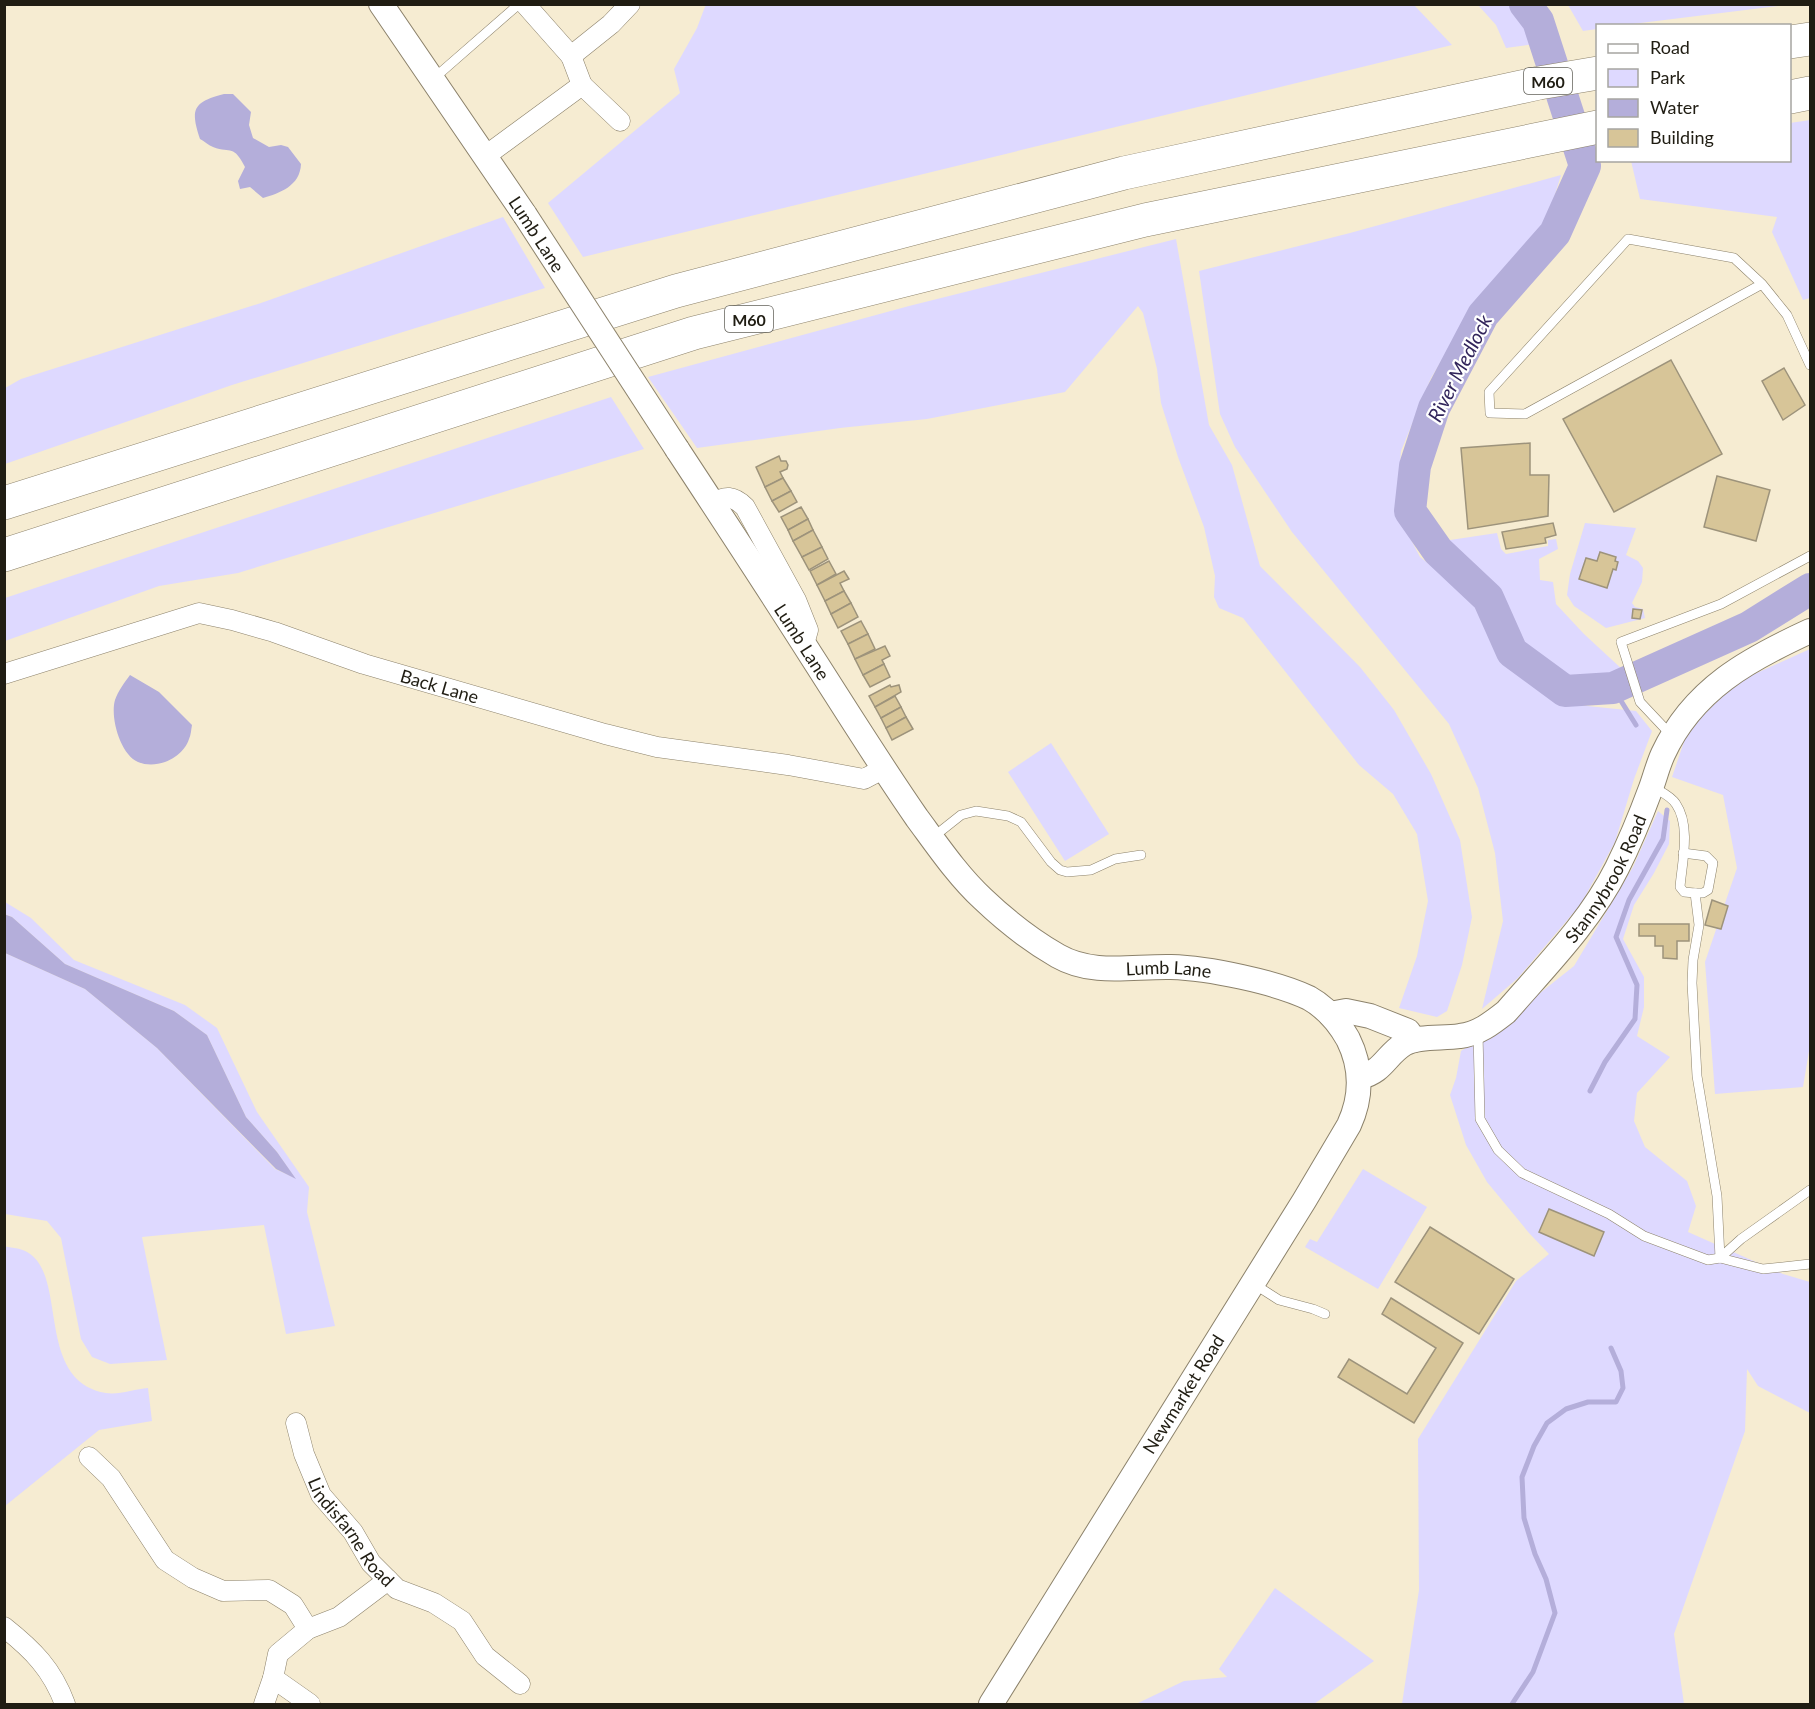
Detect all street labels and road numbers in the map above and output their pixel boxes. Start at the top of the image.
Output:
road number: M60 [1524,68,1572,94]
street label: Lumb Lane [504,192,570,276]
road number: M60 [725,306,773,332]
street label: Lumb Lane [770,600,835,684]
street label: Back Lane [398,664,481,708]
street label: Stannybrook Road [1560,811,1651,947]
street label: Lumb Lane [1125,956,1213,982]
street label: Newmarket Road [1138,1330,1228,1458]
street label: Lindisfarne Road [304,1474,399,1591]

